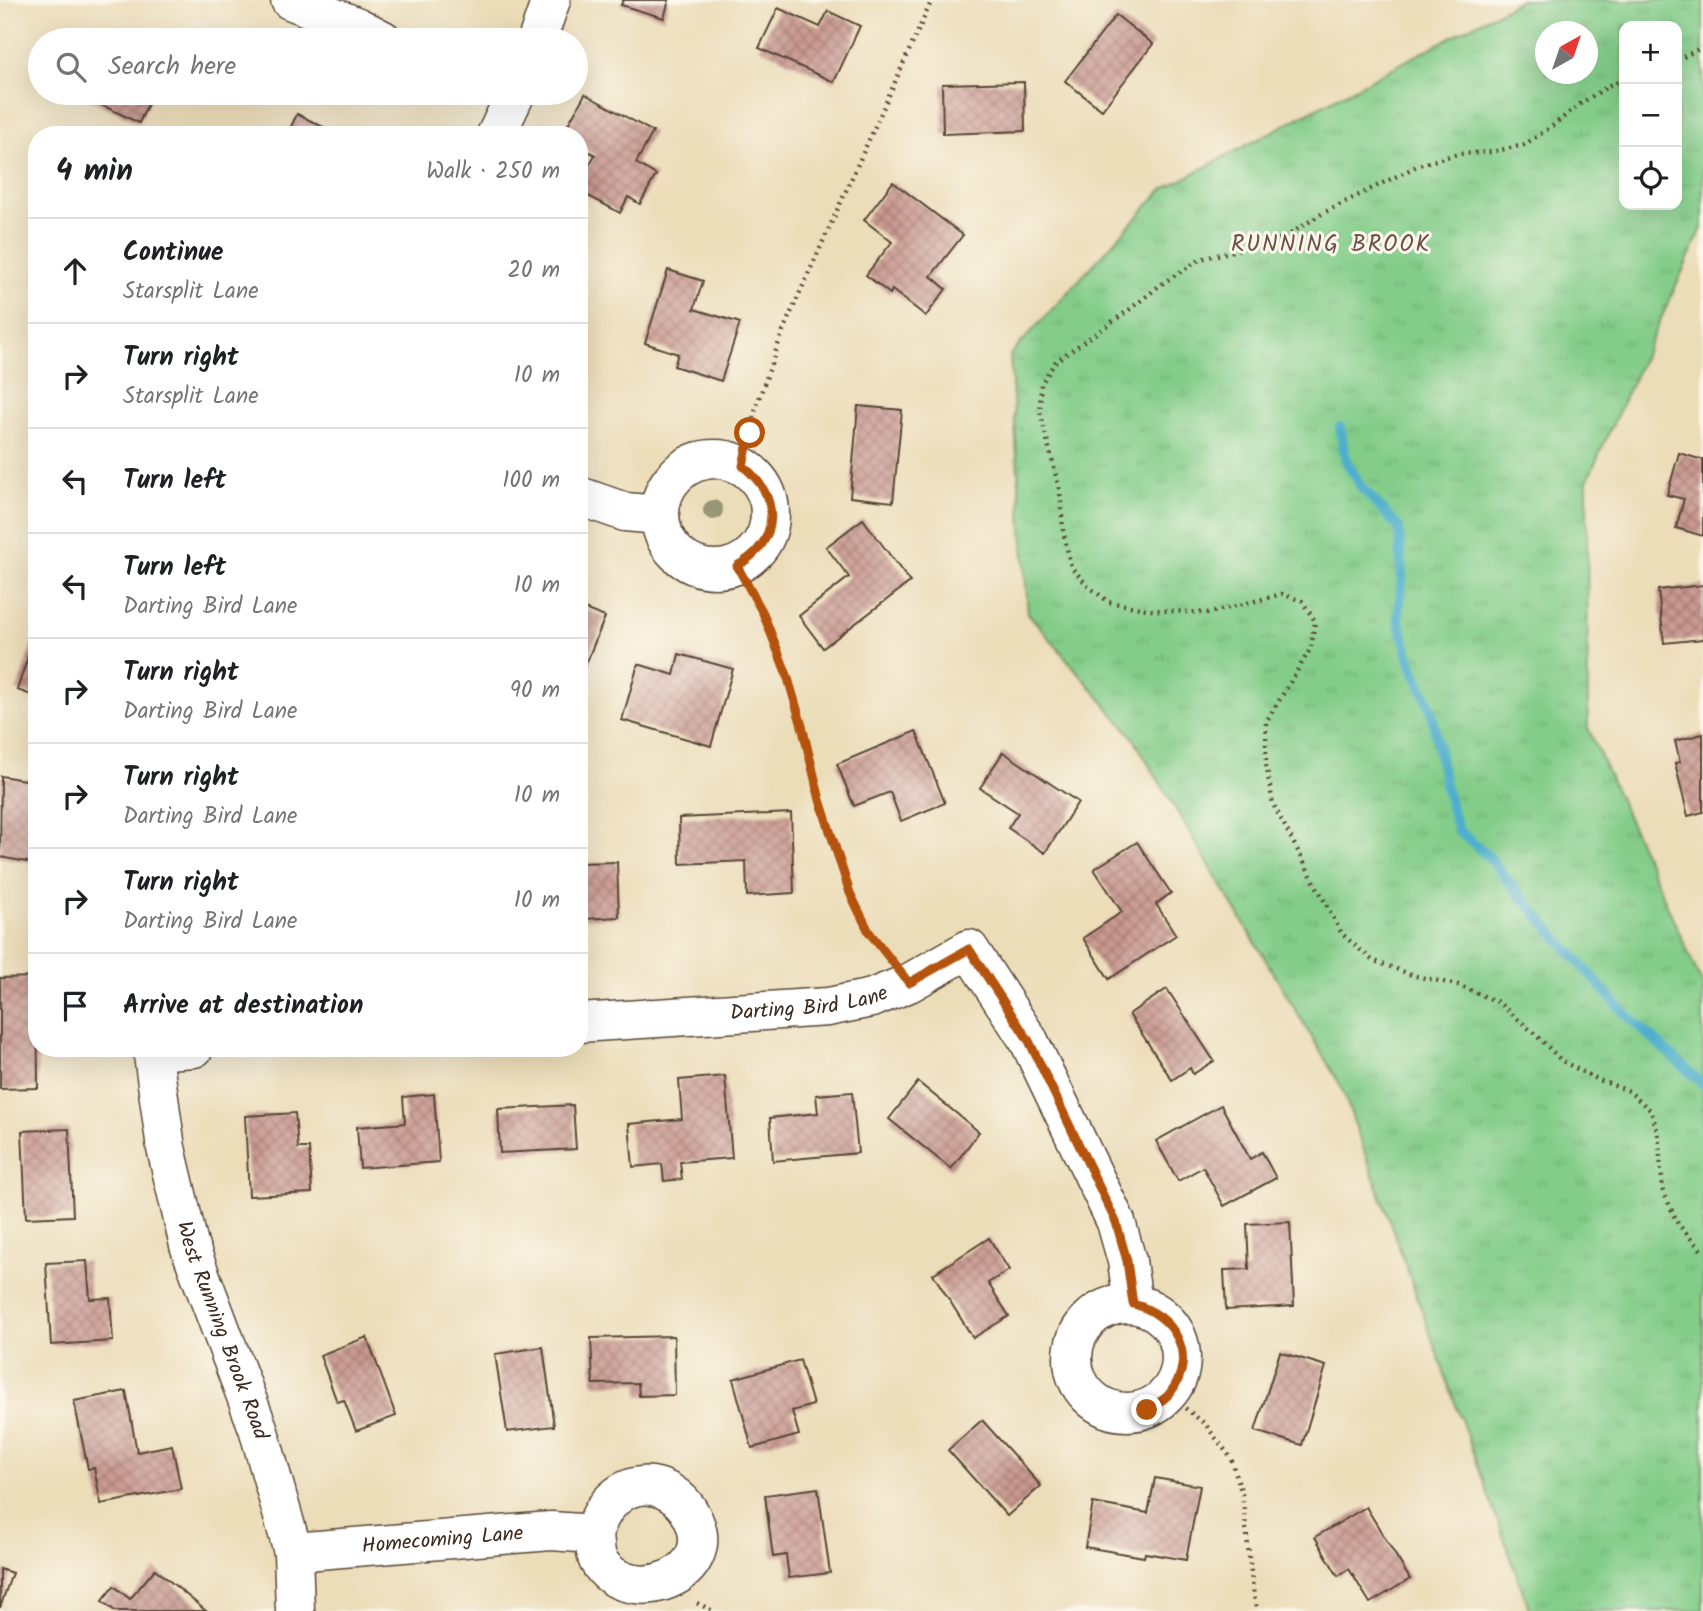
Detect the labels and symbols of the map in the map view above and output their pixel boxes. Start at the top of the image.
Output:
north arrow [1535,21,1598,84]
district label: RUNNING BROOK [1231,227,1431,263]
route start [734,417,765,448]
street label: Darting Bird Lane [729,976,894,1030]
street label: West Running Brook Road [167,1218,277,1444]
route end [1131,1394,1162,1425]
street label: Homecoming Lane [360,1517,525,1563]

